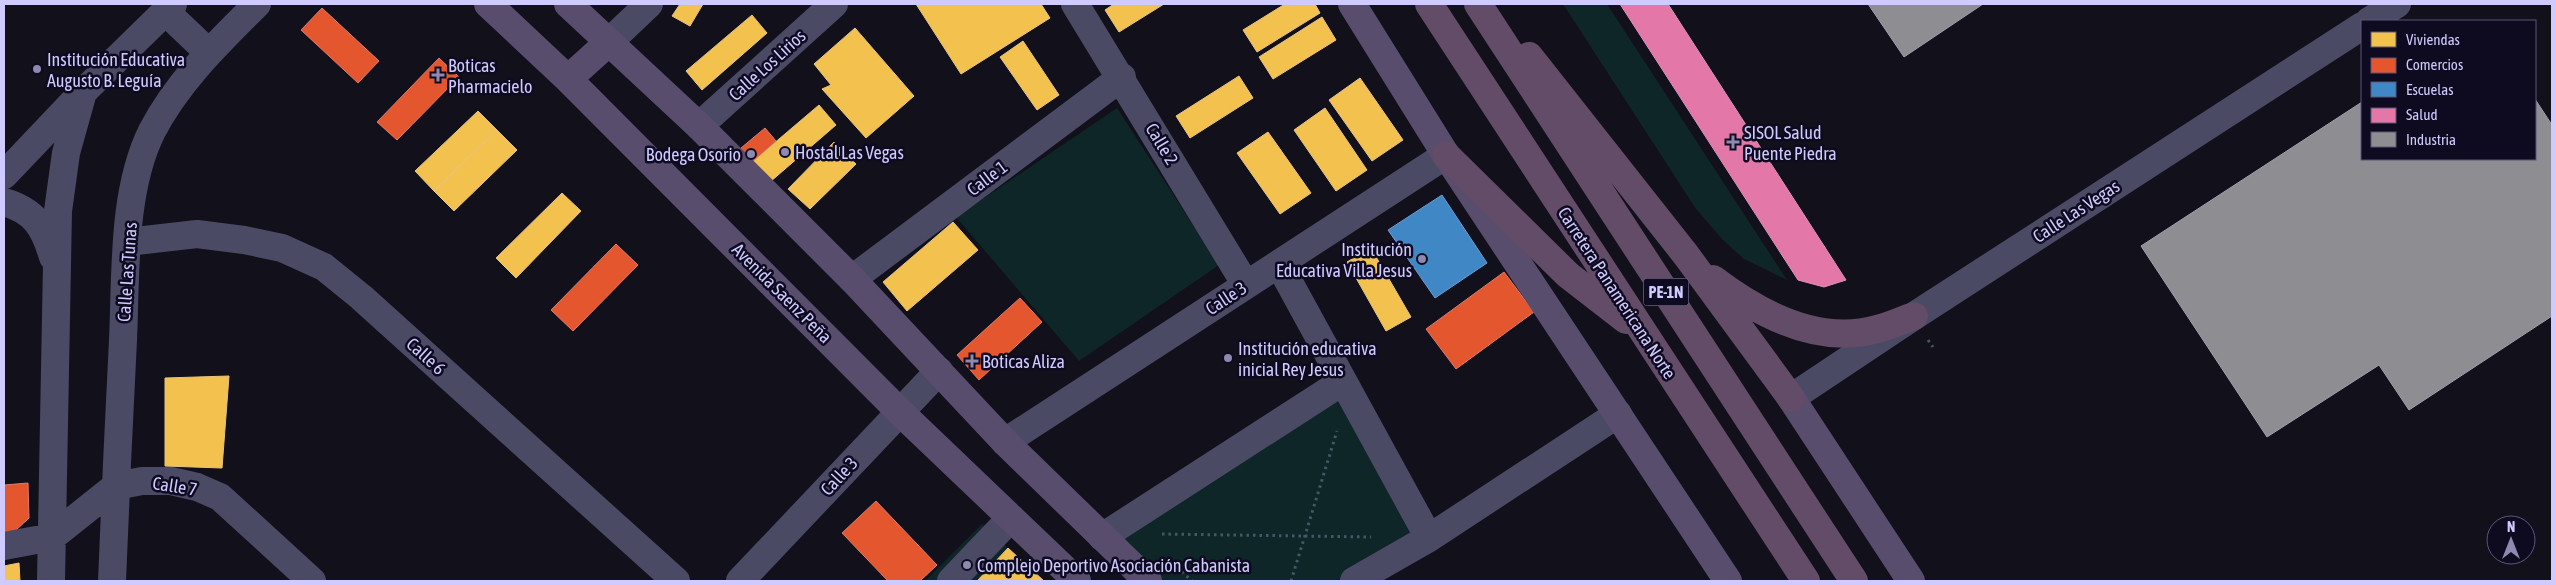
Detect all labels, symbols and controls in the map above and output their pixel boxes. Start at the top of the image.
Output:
legend [2361,20,2536,160]
street label: Calle Los Lirios [724,25,810,105]
text: Viviendas [2406,31,2460,48]
place label: Institución Educativa Augusto B. Leguía [47,49,185,91]
place label: Boticas Pharmacielo [448,55,533,97]
text: Comercios [2406,56,2463,73]
marker: Institución Educativa Augusto B. Leguía [31,63,43,75]
marker: Boticas Pharmacielo [432,69,444,81]
text: Escuelas [2406,81,2454,98]
text: Salud [2406,106,2438,123]
street label: Calle 2 [1141,119,1183,169]
place label: SISOL Salud Puente Piedra [1744,122,1837,164]
text: Industria [2406,131,2456,148]
marker: SISOL Salud Puente Piedra [1726,135,1740,149]
place label: Hostal Las Vegas [795,142,904,163]
place label: Bodega Osorio [646,144,741,165]
marker: Hostal Las Vegas [779,146,791,158]
marker: Bodega Osorio [745,148,757,160]
street label: Calle 1 [963,156,1011,200]
street label: Calle Las Vegas [2029,175,2123,247]
street label: Carretera Panamericana Norte [1554,203,1680,383]
street label: Calle Las Tunas [113,221,141,323]
street label: Avenida Saenz Peña [728,239,836,347]
place label: Institución Educativa Villa Jesus [1276,239,1412,281]
marker: Institución Educativa Villa Jesus [1416,253,1428,265]
street label: Calle 3 [1201,277,1251,319]
road number: PE-1N [1644,278,1688,306]
street label: Calle 6 [402,333,450,379]
place label: Institución educativa inicial Rey Jesus [1238,338,1377,380]
place label: Boticas Aliza [982,351,1065,372]
marker: Institución educativa inicial Rey Jesus [1222,352,1234,364]
marker: Boticas Aliza [966,355,978,367]
street label: Calle 3 [816,452,862,500]
street label: Calle 7 [151,472,199,500]
north arrow [2486,515,2536,565]
text: N [2507,519,2515,535]
place label: Complejo Deportivo Asociación Cabanista [977,555,1250,576]
marker: Complejo Deportivo Asociación Cabanista [961,559,973,571]

